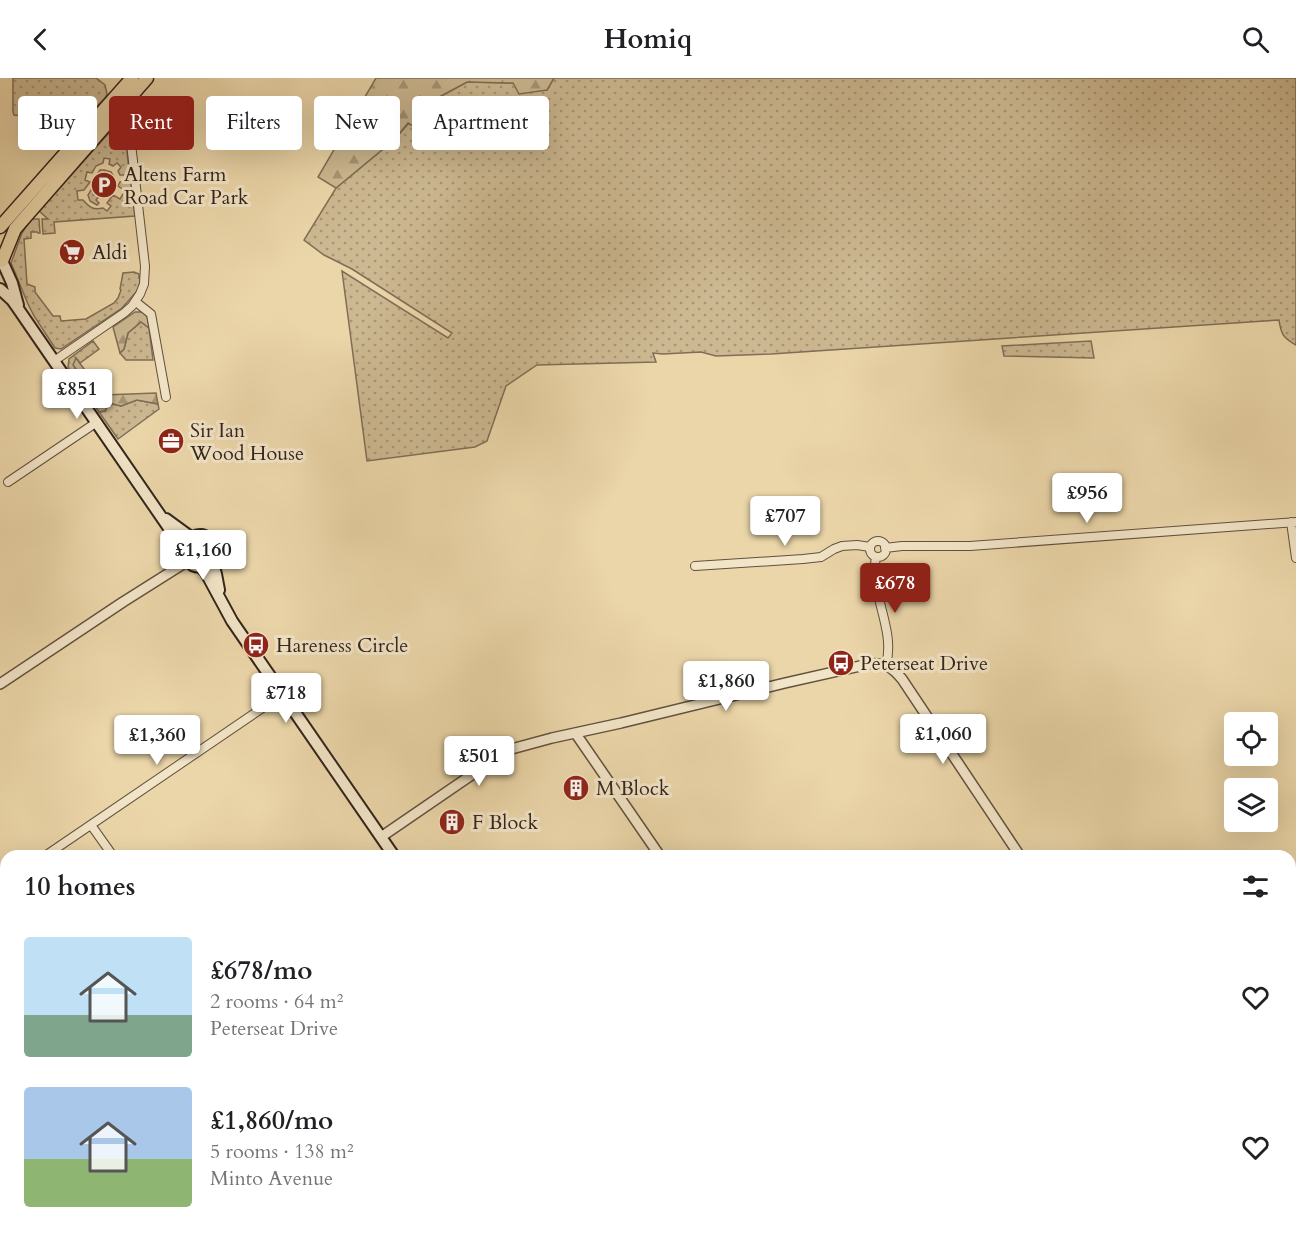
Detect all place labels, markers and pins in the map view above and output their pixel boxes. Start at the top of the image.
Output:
place label: Altens Farm Road Car Park [124,161,249,211]
parking icon: Altens Farm Road Car Park [89,170,119,200]
supermarket icon: Aldi [57,237,87,267]
place label: Aldi [92,239,128,266]
pin: £851 [41,369,113,420]
place label: Sir Ian Wood House [189,417,304,467]
office icon: Sir Ian Wood House [156,426,186,456]
pin: £956 [1051,473,1123,524]
pin: £707 [749,496,821,547]
pin: £1,160 [154,530,252,581]
pin: £678 [859,563,931,614]
bus stop icon: Hareness Circle [241,630,271,660]
place label: Hareness Circle [276,632,408,659]
bus stop icon: Peterseat Drive [826,648,856,678]
place label: Peterseat Drive [860,650,988,677]
pin: £1,860 [677,661,775,712]
pin: £718 [250,673,322,724]
pin: £1,060 [894,714,992,765]
pin: £1,360 [108,715,206,766]
pin: £501 [443,736,515,787]
building icon: M Block [561,773,591,803]
place label: M Block [596,775,670,802]
building icon: F Block [437,807,467,837]
place label: F Block [472,809,538,836]

